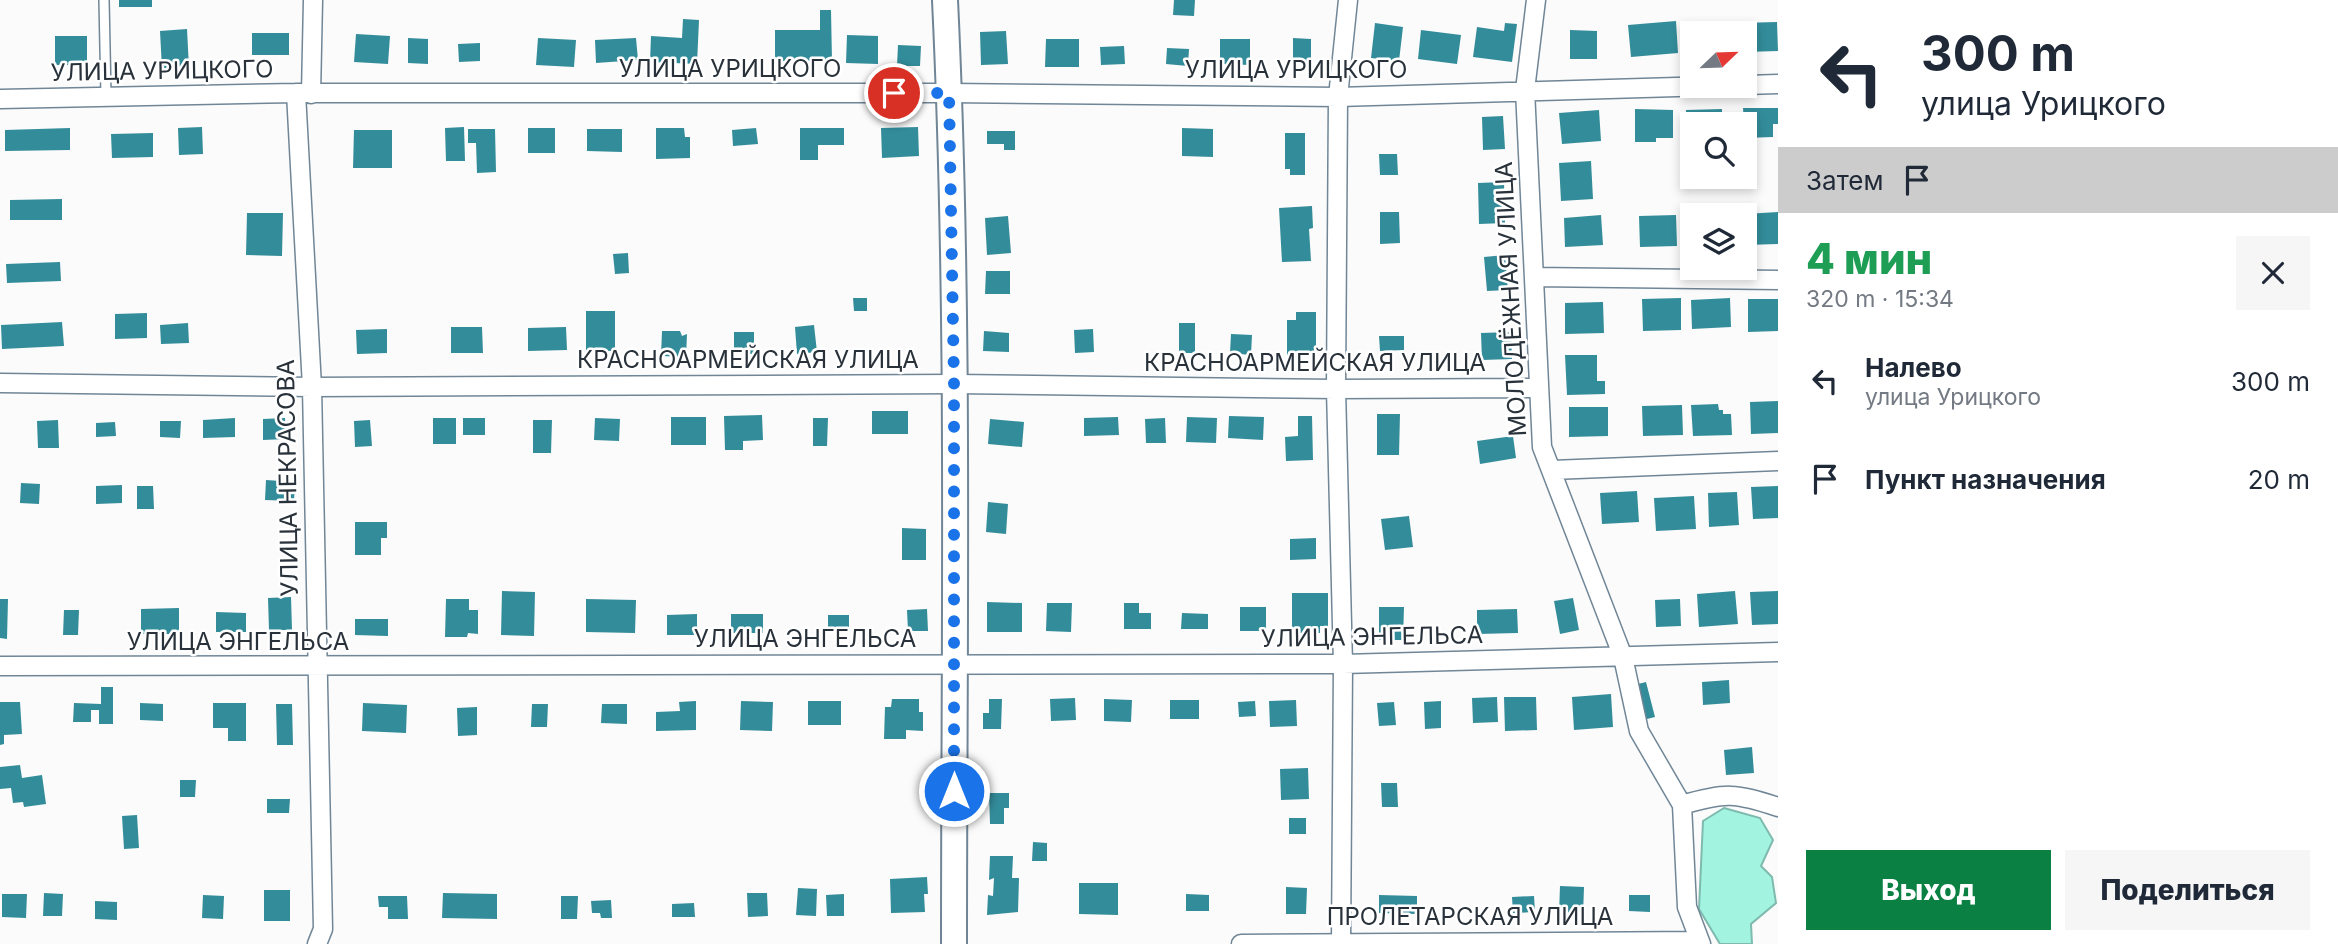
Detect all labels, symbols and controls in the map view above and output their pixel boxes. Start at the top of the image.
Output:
north arrow [1680,21,1757,98]
map controls [1680,21,1757,280]
text: 300 m [1921,24,2075,83]
icon: left [1806,28,1897,119]
street label: УЛИЦА УРИЦКОГО [50,54,274,87]
street label: УЛИЦА УРИЦКОГО [619,54,841,83]
street label: УЛИЦА УРИЦКОГО [1185,55,1407,84]
pin [864,63,924,123]
icon: arrive [875,74,913,112]
text: улица Урицкого [1921,84,2166,123]
button: search [1680,112,1757,189]
street label: МОЛОДЁЖНАЯ УЛИЦА [1489,161,1532,437]
icon: arrive [1898,161,1936,199]
text: Затем [1806,165,1884,196]
button: layers [1680,203,1757,280]
text: 4 мин [1806,233,1932,284]
button: close [2236,236,2310,310]
text: 320 m · 15:34 [1806,285,1954,313]
street label: КРАСНОАРМЕЙСКАЯ УЛИЦА [577,344,919,374]
street label: КРАСНОАРМЕЙСКАЯ УЛИЦА [1144,347,1486,377]
text: Налево [1865,352,1962,383]
street label: УЛИЦА НЕКРАСОВА [271,359,304,597]
icon: left [1806,362,1844,400]
text: 300 m [2231,366,2310,397]
text: улица Урицкого [1865,383,2041,411]
icon: arrive [1806,460,1844,498]
text: Пункт назначения [1865,464,2106,495]
text: 20 m [2248,464,2310,495]
street label: УЛИЦА ЭНГЕЛЬСА [1260,620,1484,653]
street label: УЛИЦА ЭНГЕЛЬСА [694,624,916,653]
street label: УЛИЦА ЭНГЕЛЬСА [127,627,349,656]
position arrow [917,754,991,828]
button: Выход [1806,850,2051,930]
button: Поделиться [2065,850,2310,930]
street label: ПРОЛЕТАРСКАЯ УЛИЦА [1327,902,1613,931]

